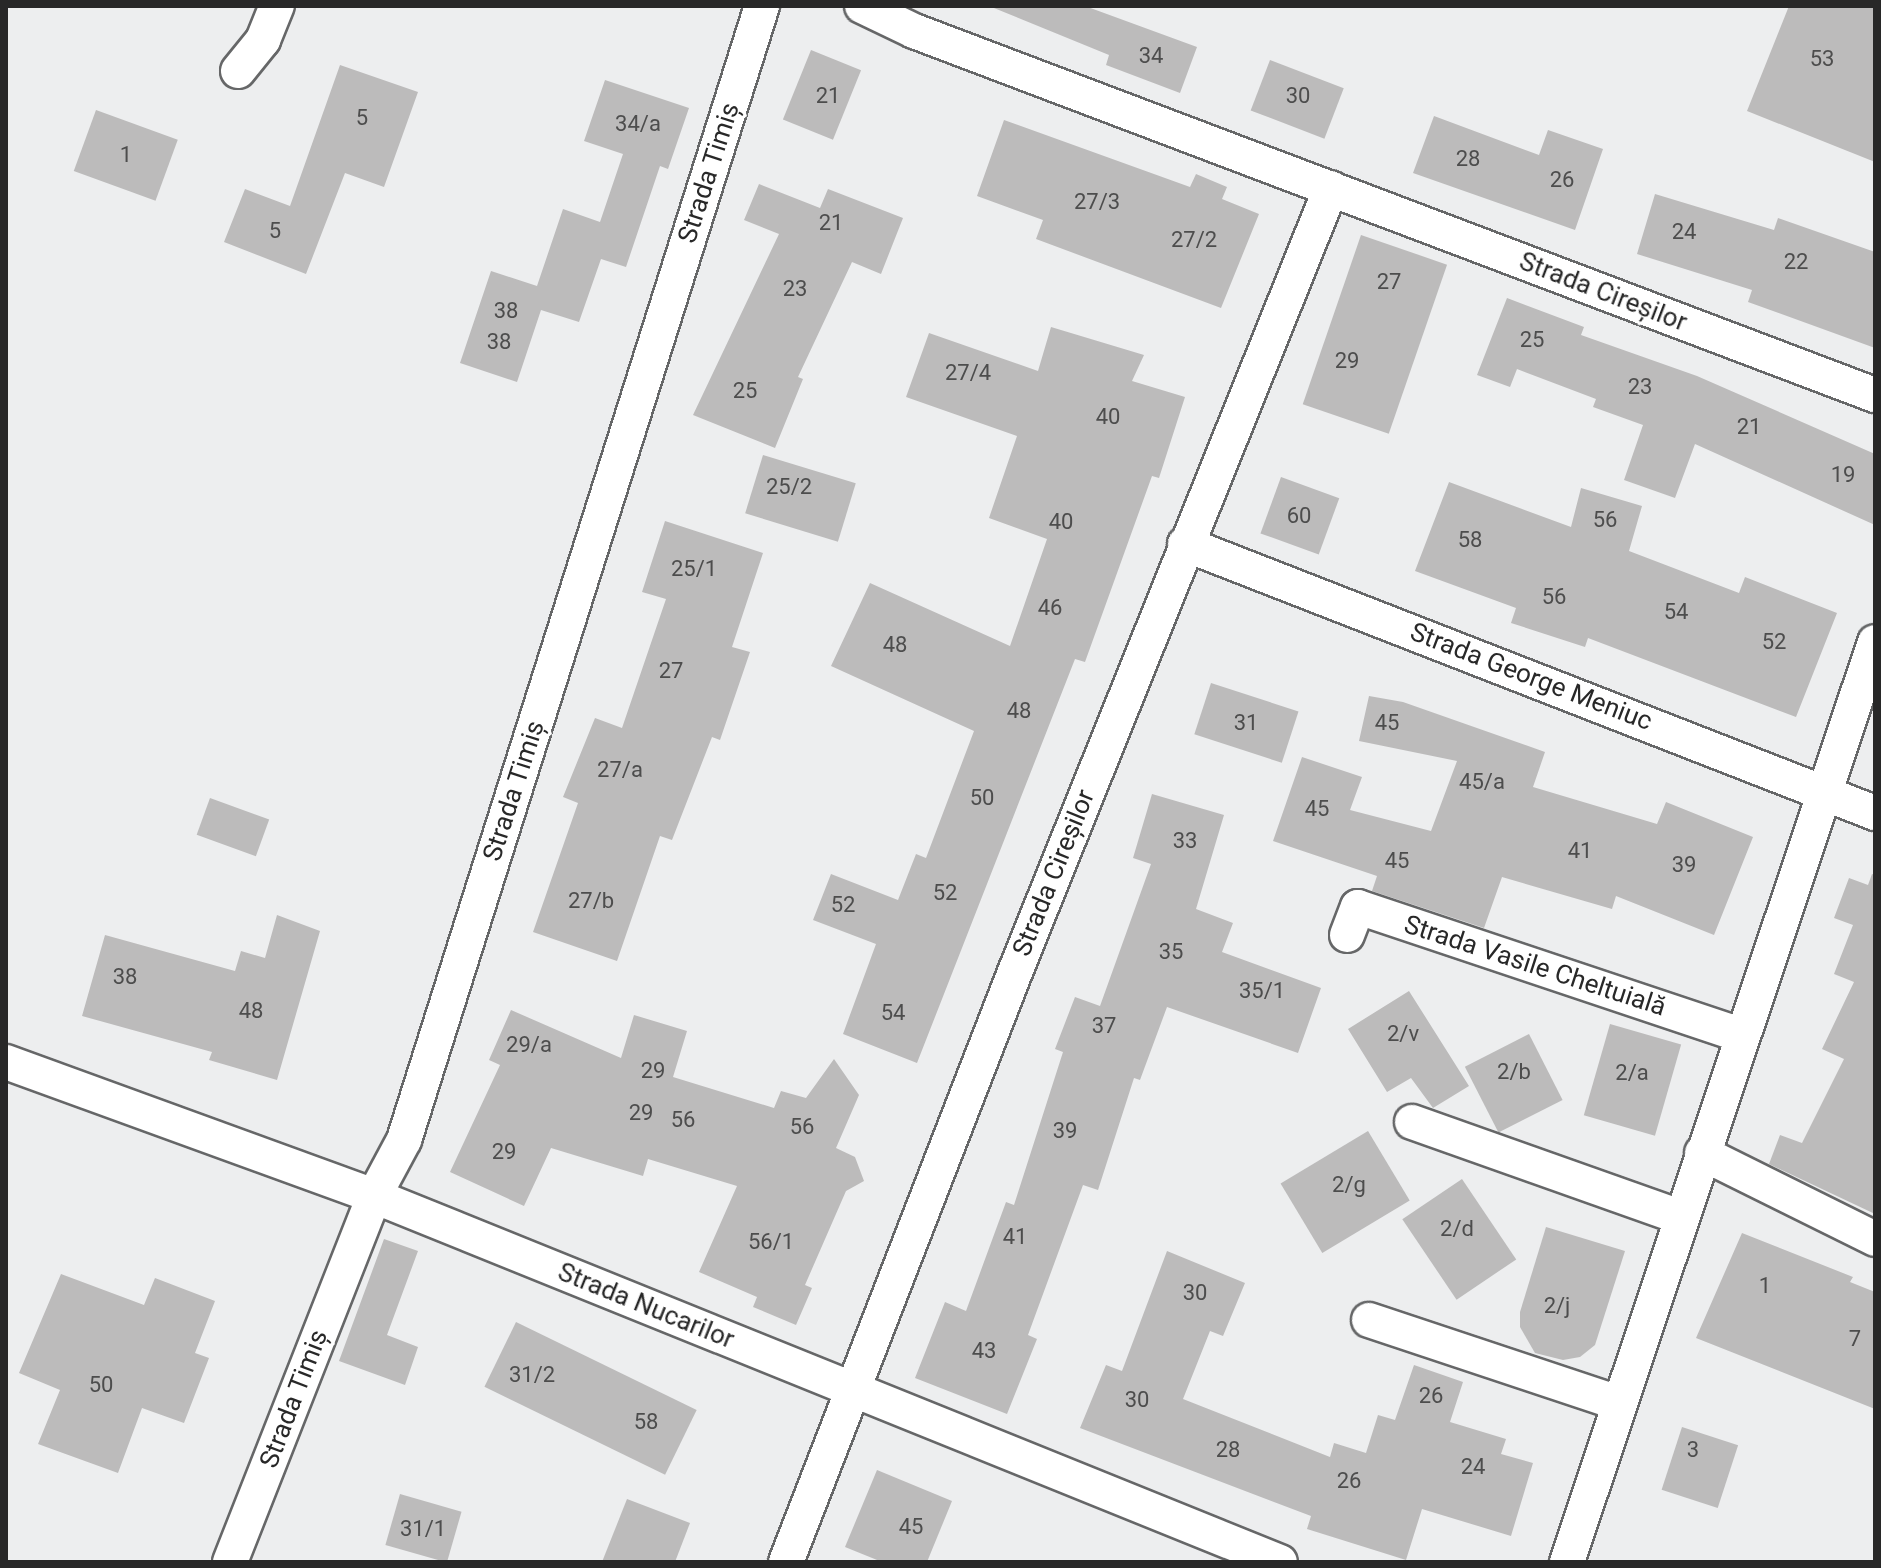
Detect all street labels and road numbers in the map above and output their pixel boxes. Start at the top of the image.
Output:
street label: Strada Timiș [672,99,746,247]
street label: Strada Cireșilor [1515,246,1691,338]
street label: Strada George Meniuc [1406,616,1656,738]
street label: Strada Timiș [477,717,551,865]
street label: Strada Cireșilor [1006,785,1102,961]
street label: Strada Vasile Cheltuială [1400,909,1670,1023]
street label: Strada Nucarilor [553,1256,739,1356]
street label: Strada Timiș [253,1325,335,1473]

